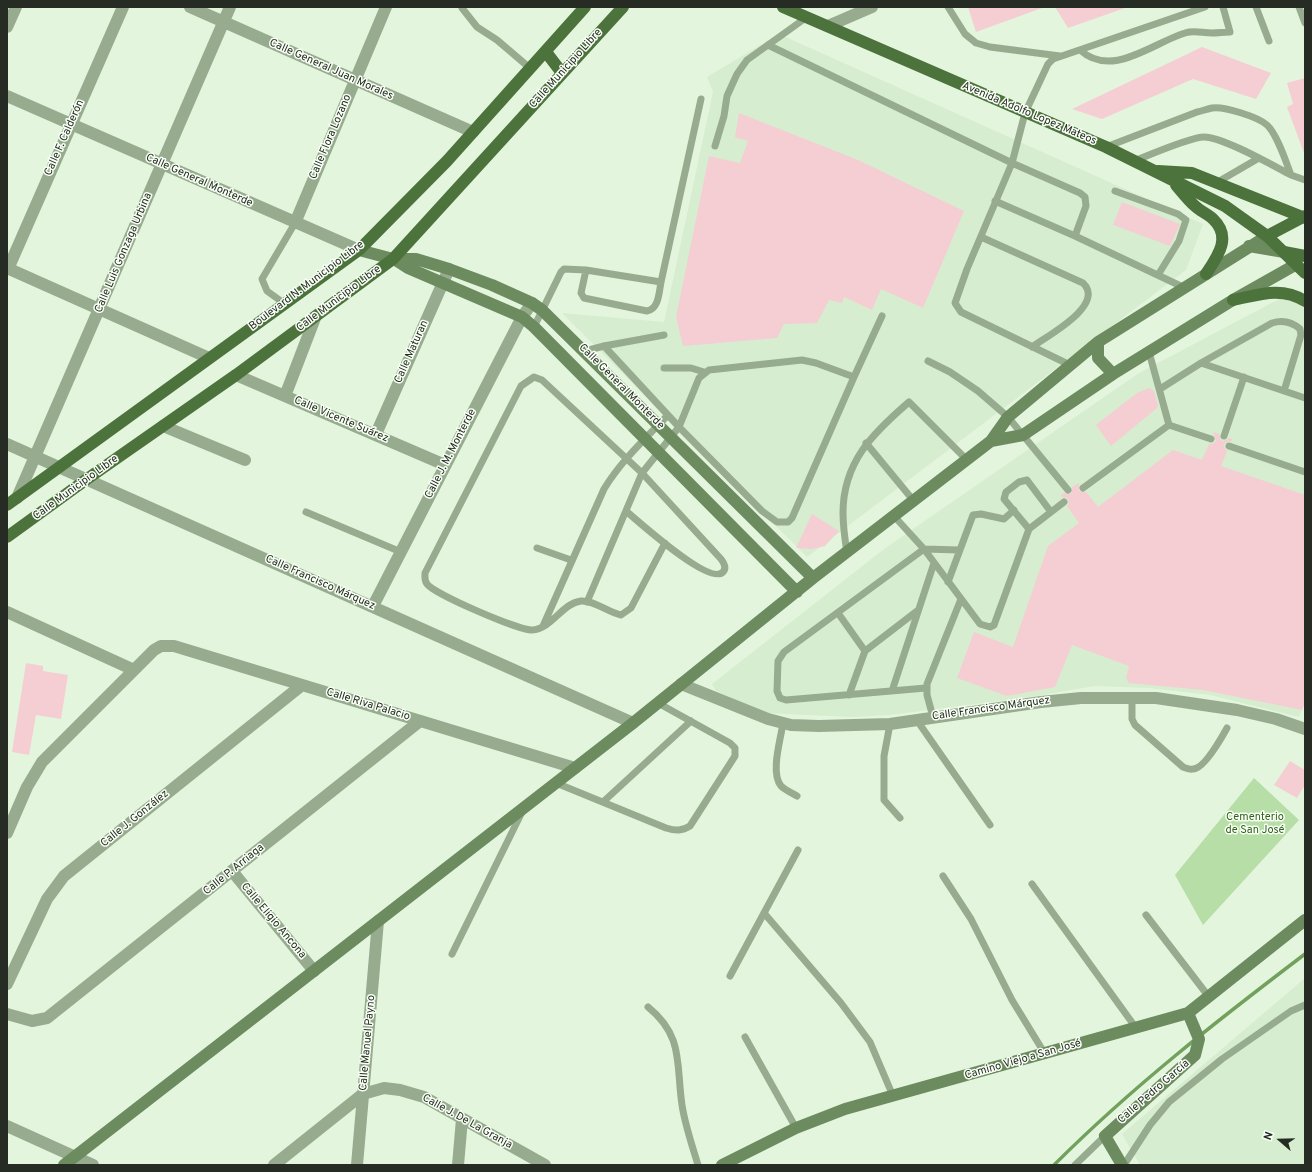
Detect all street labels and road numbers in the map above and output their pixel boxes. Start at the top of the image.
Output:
street label: Calle Municipio Libre [527,27,605,111]
street label: Calle General Juan Morales [267,37,395,103]
street label: Avenida Adolfo Lopez Mateos [960,80,1098,148]
street label: Calle Flora Lozano [307,93,355,181]
street label: Calle F. Calderón [42,98,88,178]
street label: Calle General Monterde [144,151,254,211]
street label: Calle Luis Gonzaga Urbina [93,191,155,315]
street label: Boulevard N. Municipio Libre [247,239,367,333]
street label: Calle Municipio Libre [294,263,384,335]
street label: Calle Maturan [392,318,432,386]
street label: Calle General Monterde [575,341,667,433]
street label: Calle Vicente Suárez [292,394,390,446]
street label: Calle J. M. Monterde [423,407,479,501]
street label: Calle Municipio Libre [31,453,121,523]
street label: Calle Francisco Márquez [263,553,377,613]
street label: Calle Riva Palacio [325,686,411,724]
street label: Calle Francisco Márquez [931,694,1051,724]
street label: Calle J. González [98,788,172,850]
street label: Calle P. Arriaga [201,841,267,899]
street label: Calle Eligio Ancona [238,880,308,962]
street label: Calle Manuel Payno [357,994,379,1092]
street label: Camino Viejo a San José [963,1037,1083,1083]
street label: Calle Pedro García [1115,1057,1193,1127]
street label: Calle J. De La Granja [420,1092,514,1152]

